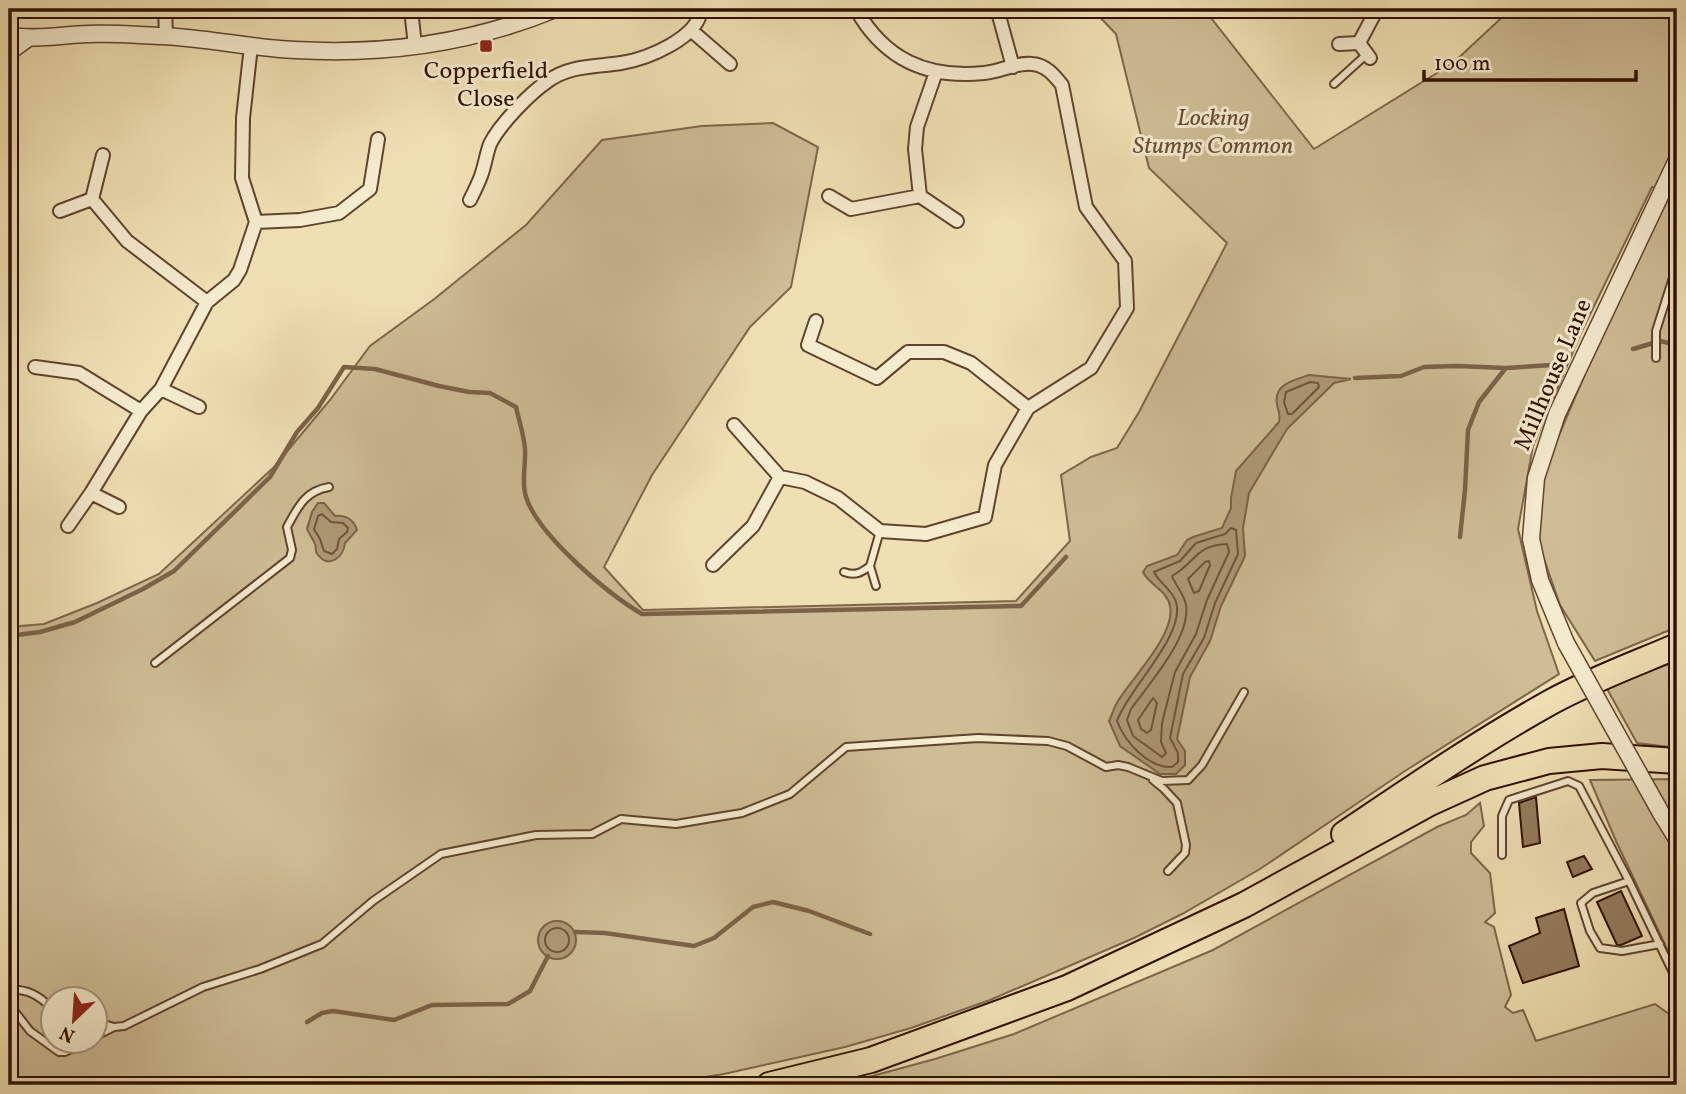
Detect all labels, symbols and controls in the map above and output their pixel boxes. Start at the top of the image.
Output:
marker: Copperfield Close [478,38,494,54]
scale bar [1424,38,1635,82]
text: 100 m [1434,50,1491,79]
place label: Copperfield Close [424,55,548,117]
park label: Locking Stumps Common [1133,102,1293,164]
street label: Millhouse Lane [1507,294,1601,456]
north arrow [38,986,108,1056]
text: N [56,1019,79,1048]

